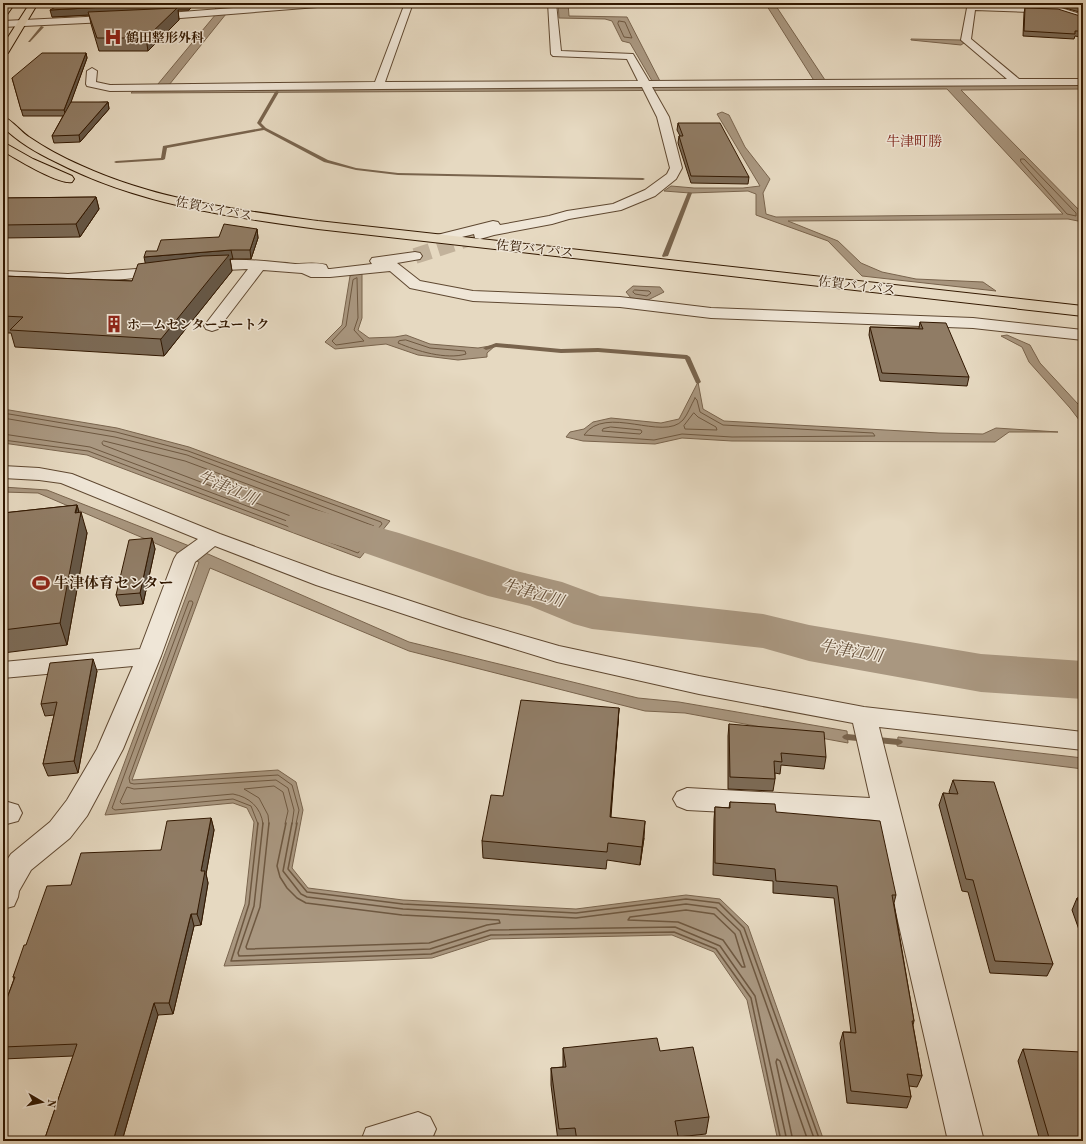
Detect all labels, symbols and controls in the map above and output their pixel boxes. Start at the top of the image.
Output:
hospital icon: 鶴田整形外科 [103,27,123,47]
place label: 鶴田整形外科 [126,30,204,45]
district label: 牛津町勝 [886,134,942,149]
street label: 佐賀バイパス [174,195,253,223]
street label: 佐賀バイパス [496,238,574,260]
street label: 佐賀バイパス [817,274,896,298]
building icon: ホ－ムセンターユートク [104,314,124,334]
place label: ホ－ムセンターユートク [127,318,269,332]
water label: 牛津江川 [195,467,262,509]
sports icon: 牛津体育センター [31,573,51,593]
place label: 牛津体育センター [54,575,173,592]
water label: 牛津江川 [499,575,568,611]
water label: 牛津江川 [818,637,886,666]
north arrow [22,1082,62,1122]
text: N [44,1098,56,1109]

